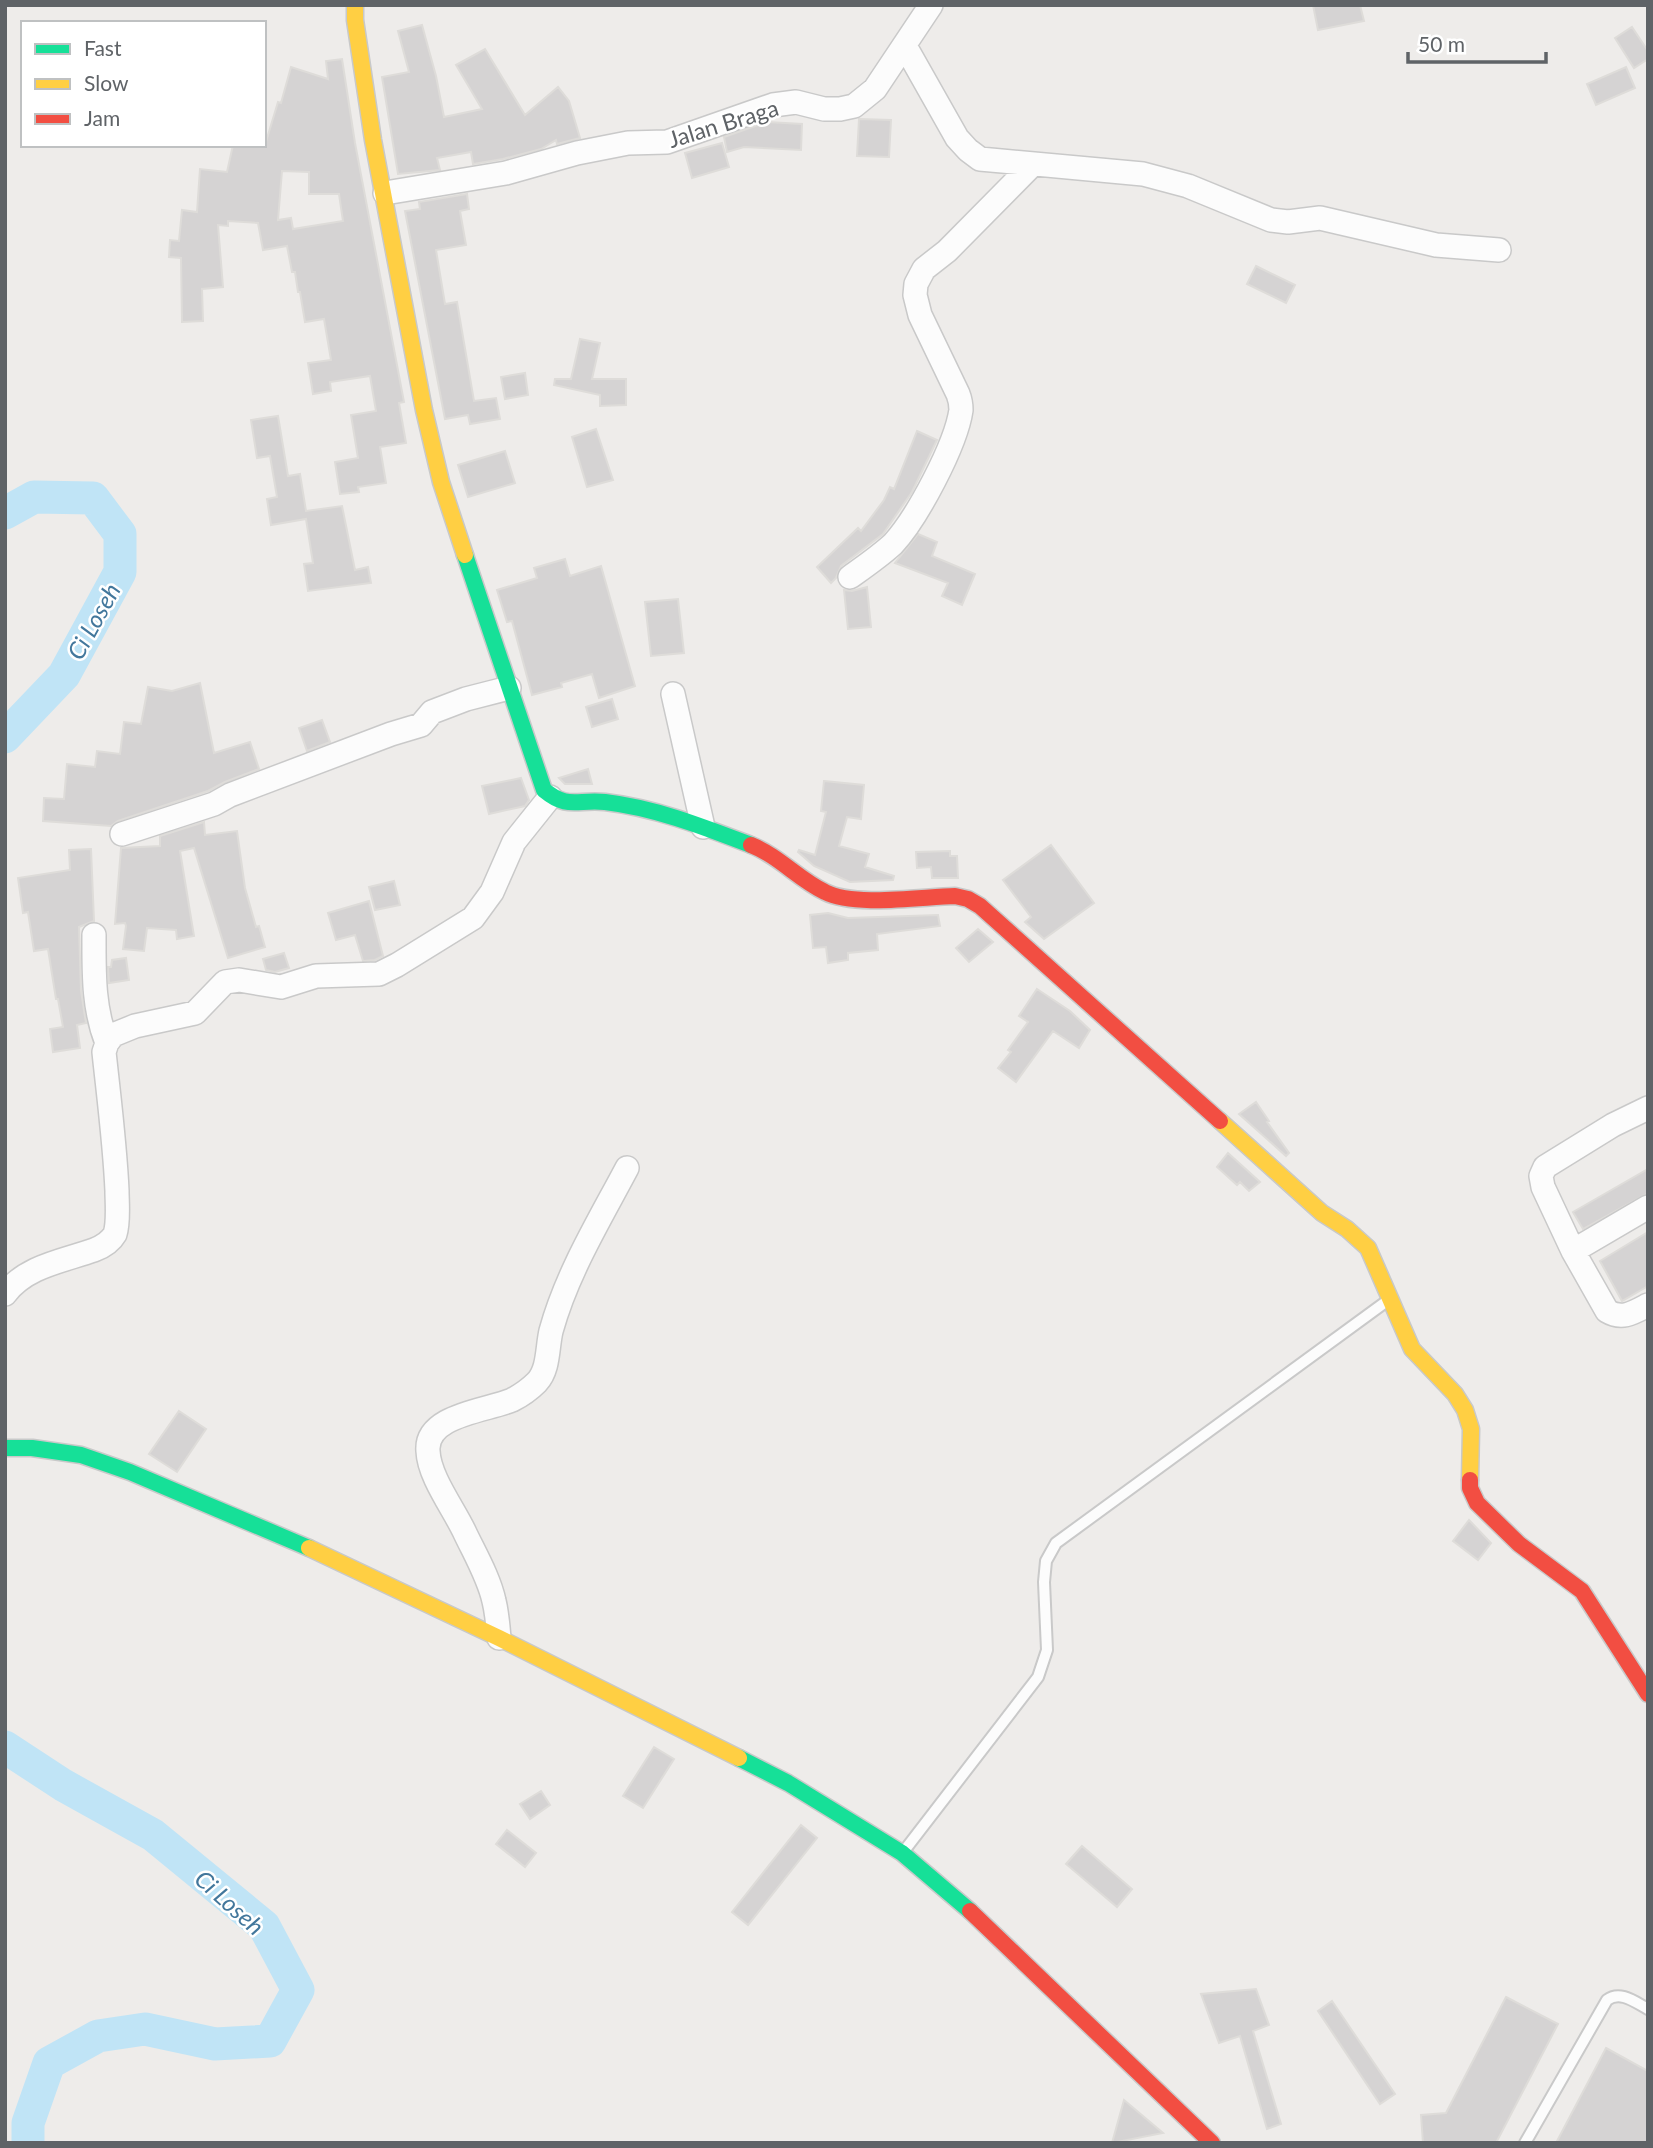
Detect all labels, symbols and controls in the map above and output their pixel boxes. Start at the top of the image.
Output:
legend [21,21,266,147]
scale bar [1408,21,1546,65]
text: 50 m [1418,31,1465,56]
text: Fast [84,35,122,60]
text: Slow [84,70,129,95]
street label: Jalan Braga [664,93,782,153]
text: Jam [84,105,120,130]
water label: Ci Loseh [60,578,126,664]
water label: Ci Loseh [189,1863,271,1941]

